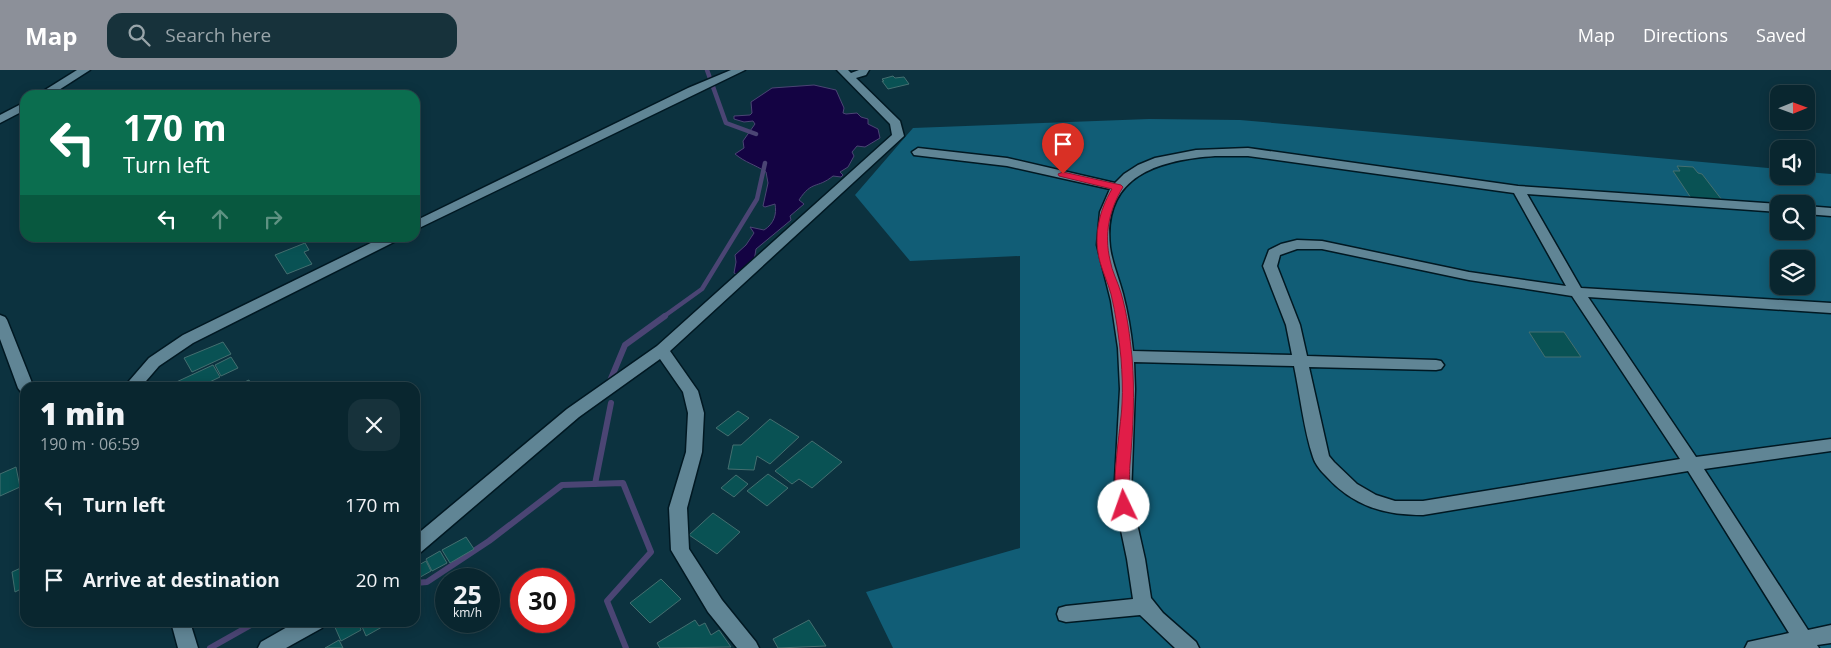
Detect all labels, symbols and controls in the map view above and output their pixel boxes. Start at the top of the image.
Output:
search box [107,13,457,58]
text: Map [25,19,77,52]
icon: search [125,21,153,49]
text: Search here [165,22,271,48]
text: Map [1578,23,1615,47]
text: Directions [1643,23,1728,47]
text: Saved [1756,23,1806,47]
north arrow [1770,85,1815,130]
map controls [1770,85,1815,295]
text: 170 m [123,104,227,151]
icon: left [40,110,105,175]
pin [1042,123,1084,174]
icon: arrive [1049,130,1077,158]
button: sound [1770,140,1815,185]
text: Turn left [123,149,210,179]
button: search [1770,195,1815,240]
icon: left [153,205,181,233]
icon: ahead [206,205,234,233]
icon: right [259,205,287,233]
button: layers [1770,250,1815,295]
text: 1 min [40,393,125,434]
button: close [348,399,400,451]
text: 190 m · 06:59 [40,433,140,455]
position arrow [1097,479,1149,531]
icon: left [40,491,68,519]
text: Turn left [83,492,165,518]
text: 170 m [345,492,400,518]
icon: arrive [40,566,68,594]
text: Arrive at destination [83,567,280,593]
text: 20 m [356,567,400,593]
speed limit sign: 30 [510,568,575,633]
text: 25 [453,577,482,611]
text: km/h [453,604,482,621]

